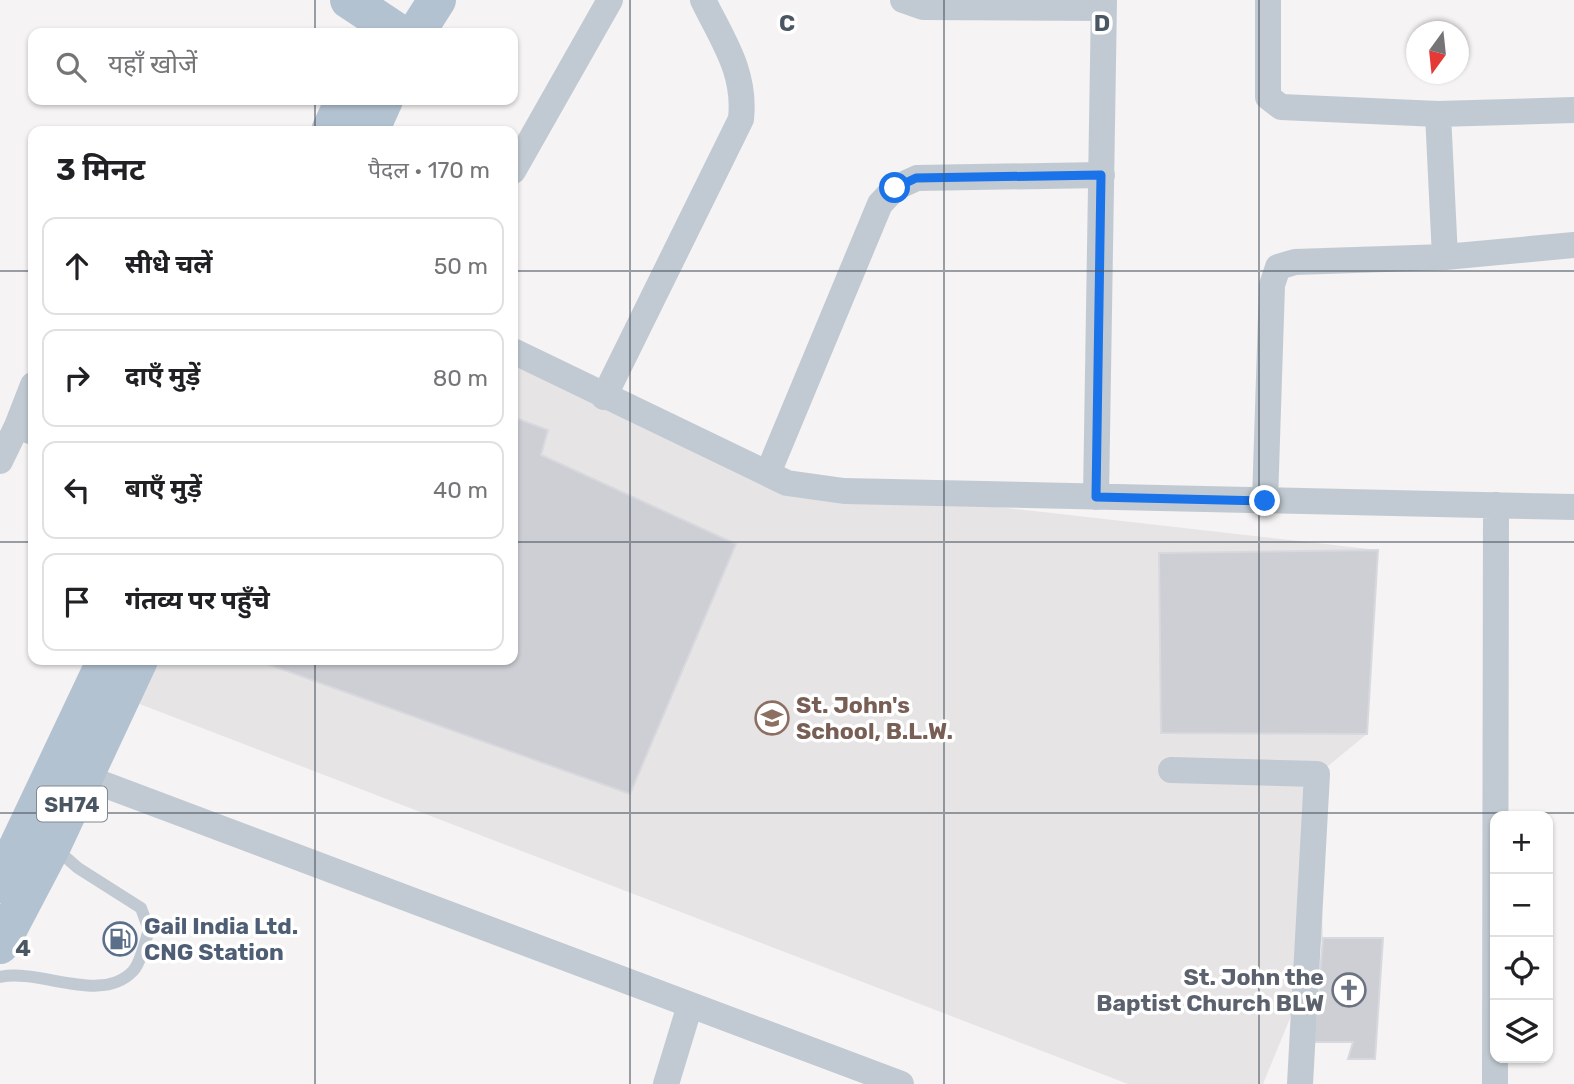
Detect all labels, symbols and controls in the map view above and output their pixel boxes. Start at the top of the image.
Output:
text: C [779,9,795,37]
text: D [1094,9,1110,37]
north arrow [1406,21,1469,84]
search box [28,28,518,105]
icon: search [52,48,90,86]
text: यहाँ खोजें [108,49,197,80]
text: 3 मिनट [56,152,145,188]
text: पैदल · 170 m [368,156,490,184]
route start [879,172,910,203]
icon: ahead [58,247,96,285]
text: सीधे चलें [125,249,213,280]
text: 50 m [434,252,488,280]
icon: right [58,359,96,397]
text: दाएँ मुड़ें [125,361,200,392]
text: 80 m [433,364,488,392]
icon: left [58,471,96,509]
text: बाएँ मुड़ें [125,473,202,504]
text: 40 m [433,476,488,504]
route end [1249,485,1280,516]
icon: arrive [58,583,96,621]
text: गंतव्य पर पहुँचे [125,585,270,616]
place label: St. John's School, B.L.W. [796,691,953,745]
school or university icon: St. John's School, B.L.W. [753,699,791,737]
road number: SH74 [37,786,107,822]
map controls [1490,811,1553,1063]
button: + [1490,811,1553,874]
button: − [1490,874,1553,937]
place label: Gail India Ltd. CNG Station [144,912,298,966]
fuel station icon: Gail India Ltd. CNG Station [101,920,139,958]
text: 4 [15,934,31,962]
button: locate [1490,937,1553,1000]
place label: St. John the Baptist Church BLW [1096,963,1324,1017]
church icon: St. John the Baptist Church BLW [1330,971,1368,1009]
button: layers [1490,1000,1553,1063]

